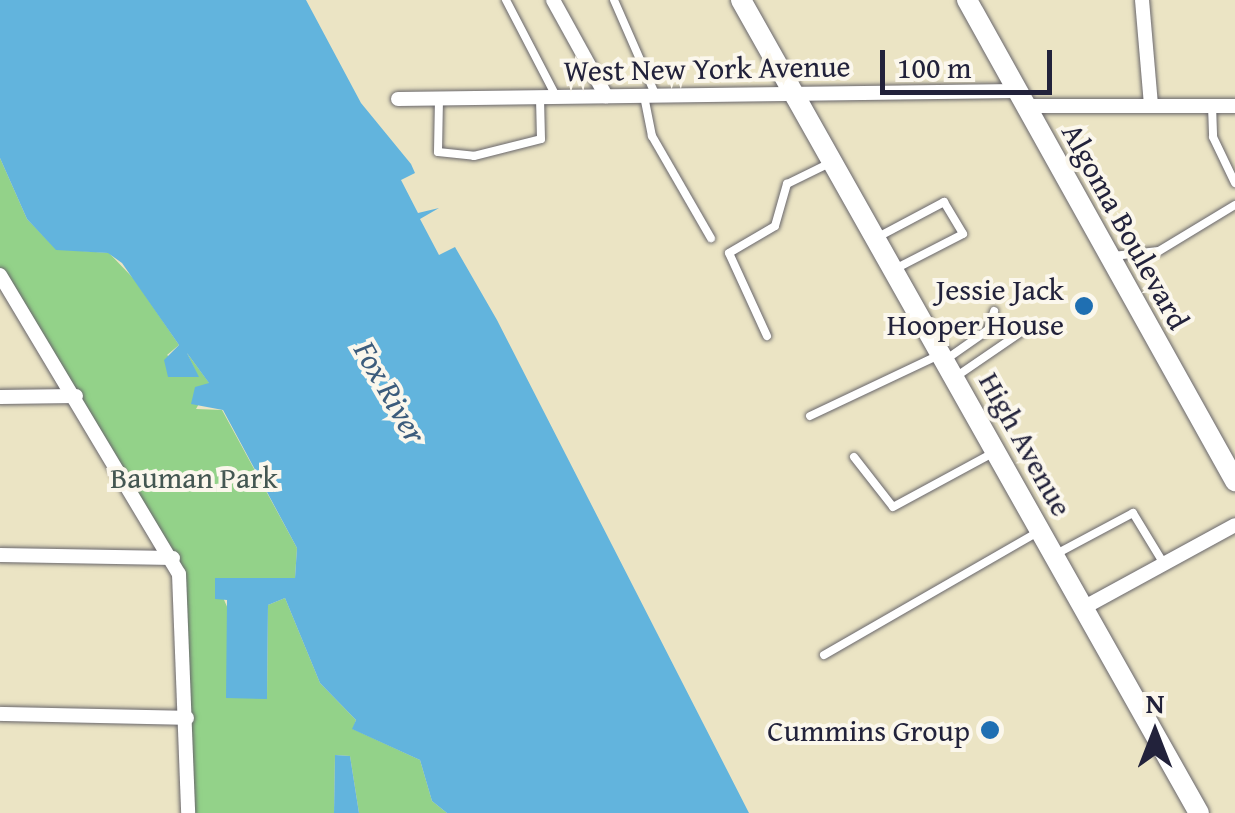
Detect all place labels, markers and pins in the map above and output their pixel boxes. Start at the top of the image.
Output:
place label: Jessie Jack Hooper House [887,271,1064,342]
marker: Jessie Jack Hooper House [1073,295,1095,317]
place label: Cummins Group [767,712,970,748]
marker: Cummins Group [979,719,1001,741]

